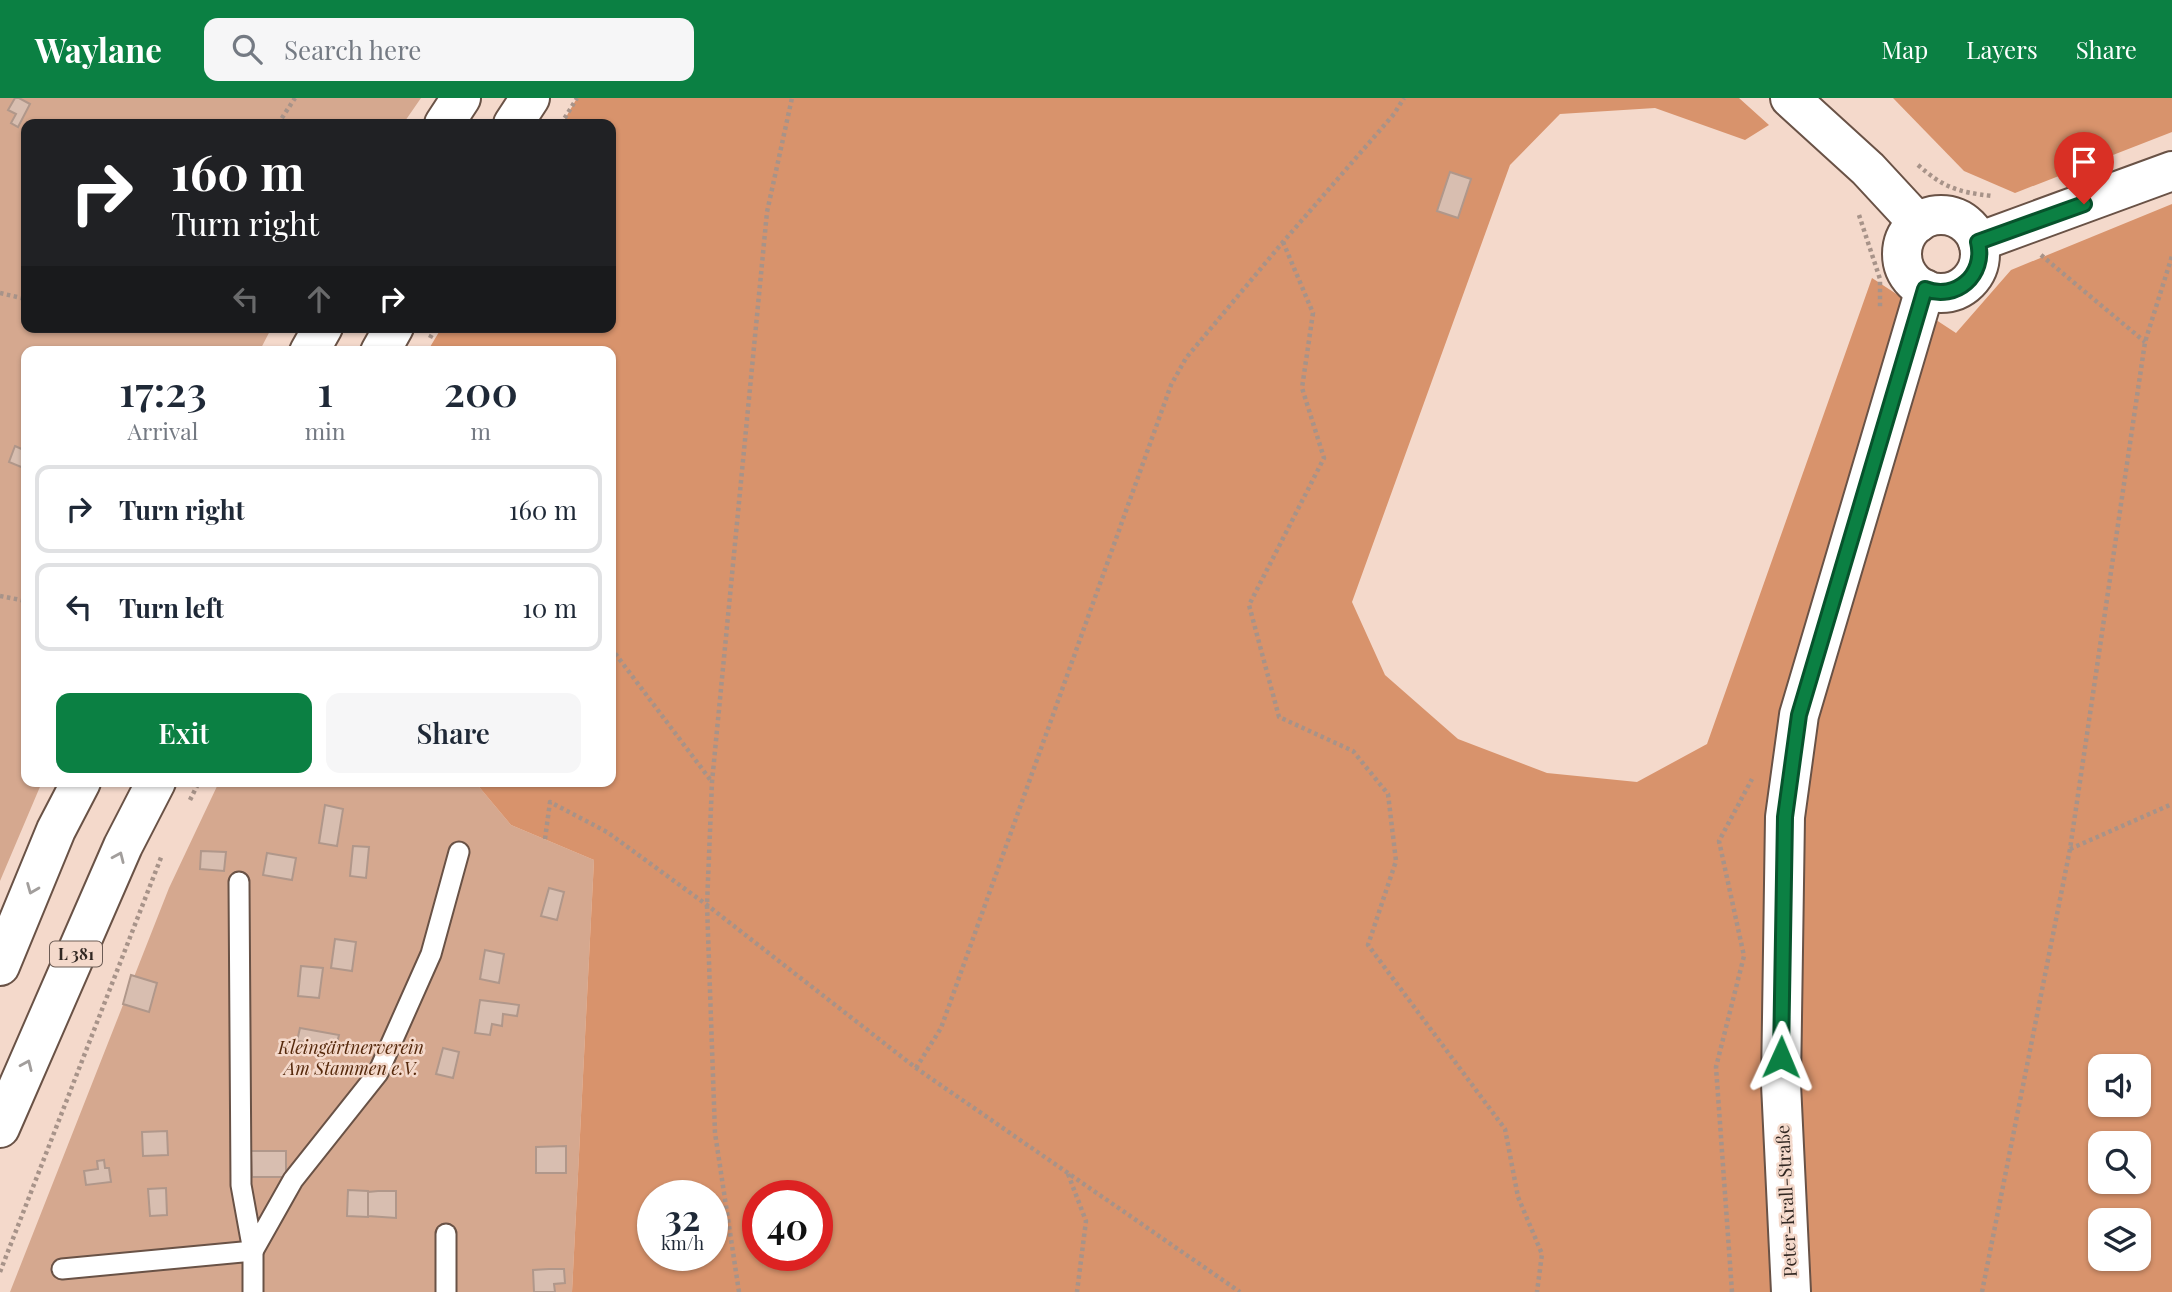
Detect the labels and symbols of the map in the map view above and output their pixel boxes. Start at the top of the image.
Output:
pin [2054,132,2114,204]
one-way arrow [111,852,125,864]
one-way arrow [26,882,40,894]
road number: L 381 [50,942,102,967]
position arrow [1744,1020,1818,1094]
park label: Kleingärtnerverein Am Stammen e.V. [277,1035,424,1080]
one-way arrow [19,1060,33,1072]
street label: Peter-Krall-Straße [1770,1124,1802,1278]
speed limit sign: 40 [742,1180,833,1271]

